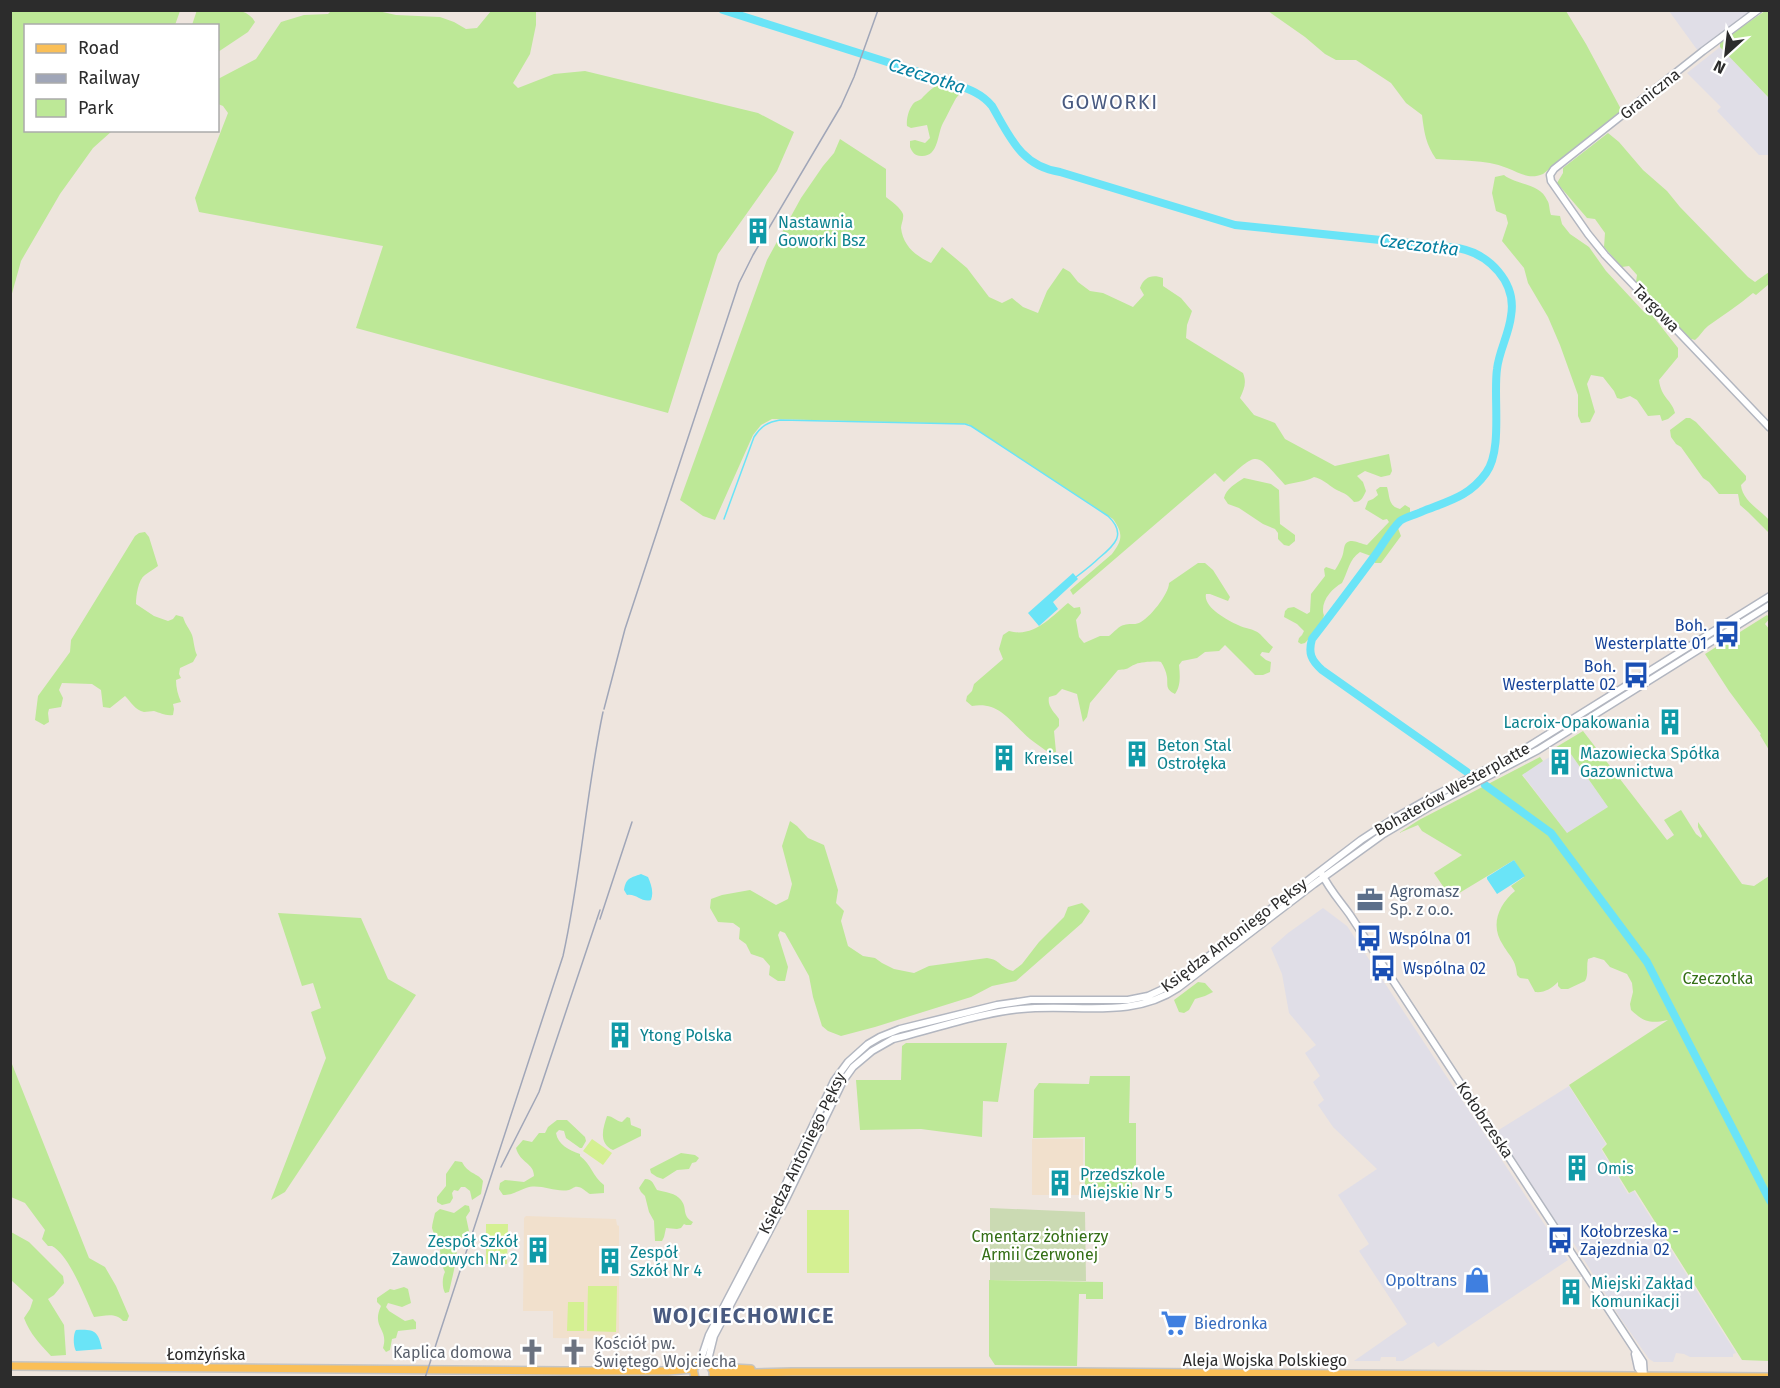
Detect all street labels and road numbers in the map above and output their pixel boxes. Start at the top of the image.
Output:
street label: Graniczna [1616,65,1684,123]
street label: Targowa [1628,280,1684,336]
street label: Bohaterów Westerplatte [1371,738,1533,840]
street label: Księdza Antoniego Pęksy [1157,874,1311,996]
street label: Księdza Antoniego Pęksy [754,1069,850,1237]
street label: Kołobrzeska [1453,1078,1517,1162]
street label: Łomżyńska [166,1345,246,1364]
street label: Aleja Wojska Polskiego [1183,1351,1347,1370]

